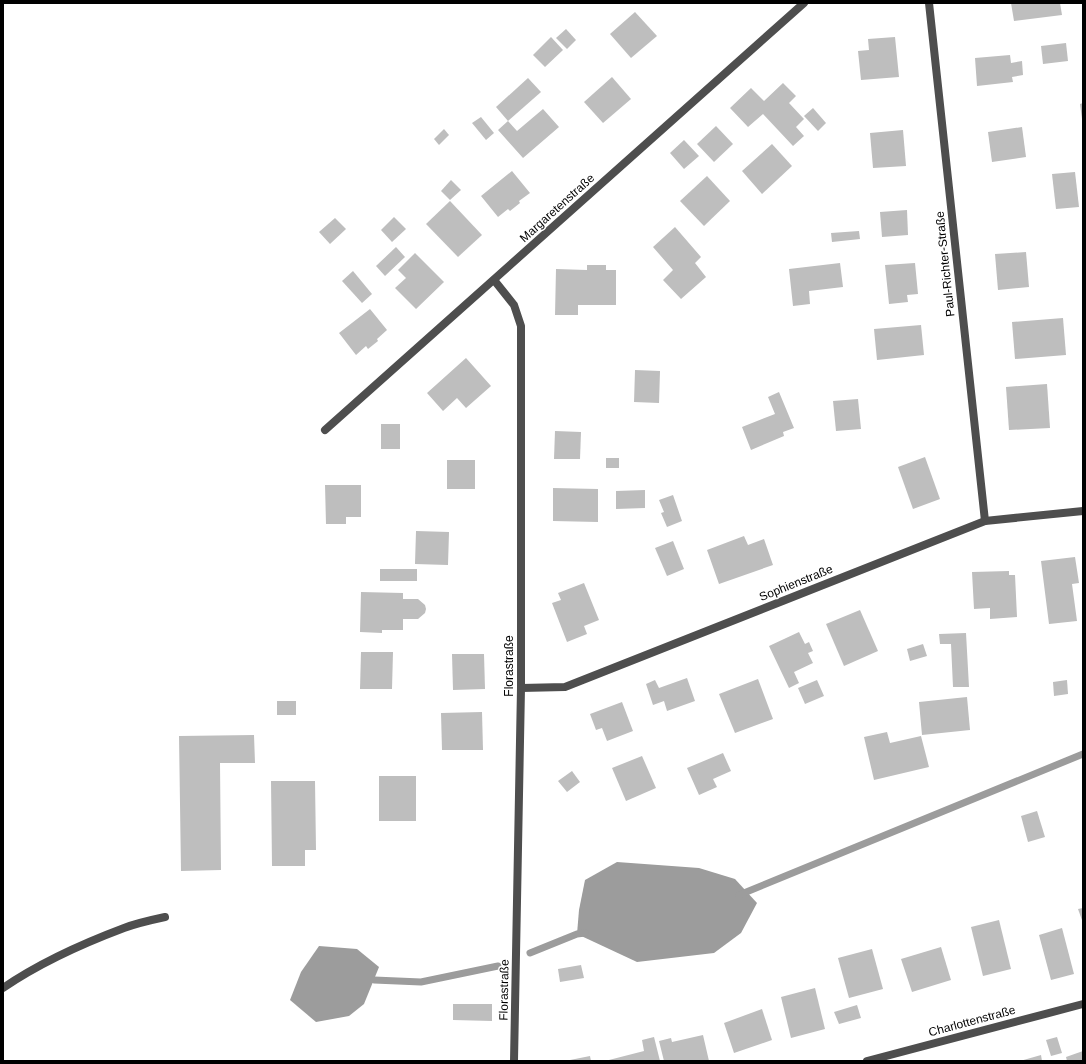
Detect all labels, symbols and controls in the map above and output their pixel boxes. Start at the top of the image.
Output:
street label: Margaretenstraße [517,171,597,245]
street label: Paul-Richter-Straße [932,210,958,317]
street label: Sophienstraße [757,562,835,604]
street label: Florastraße [502,635,516,697]
street label: Florastraße [496,959,512,1021]
street label: Charlottenstraße [927,1003,1017,1039]

